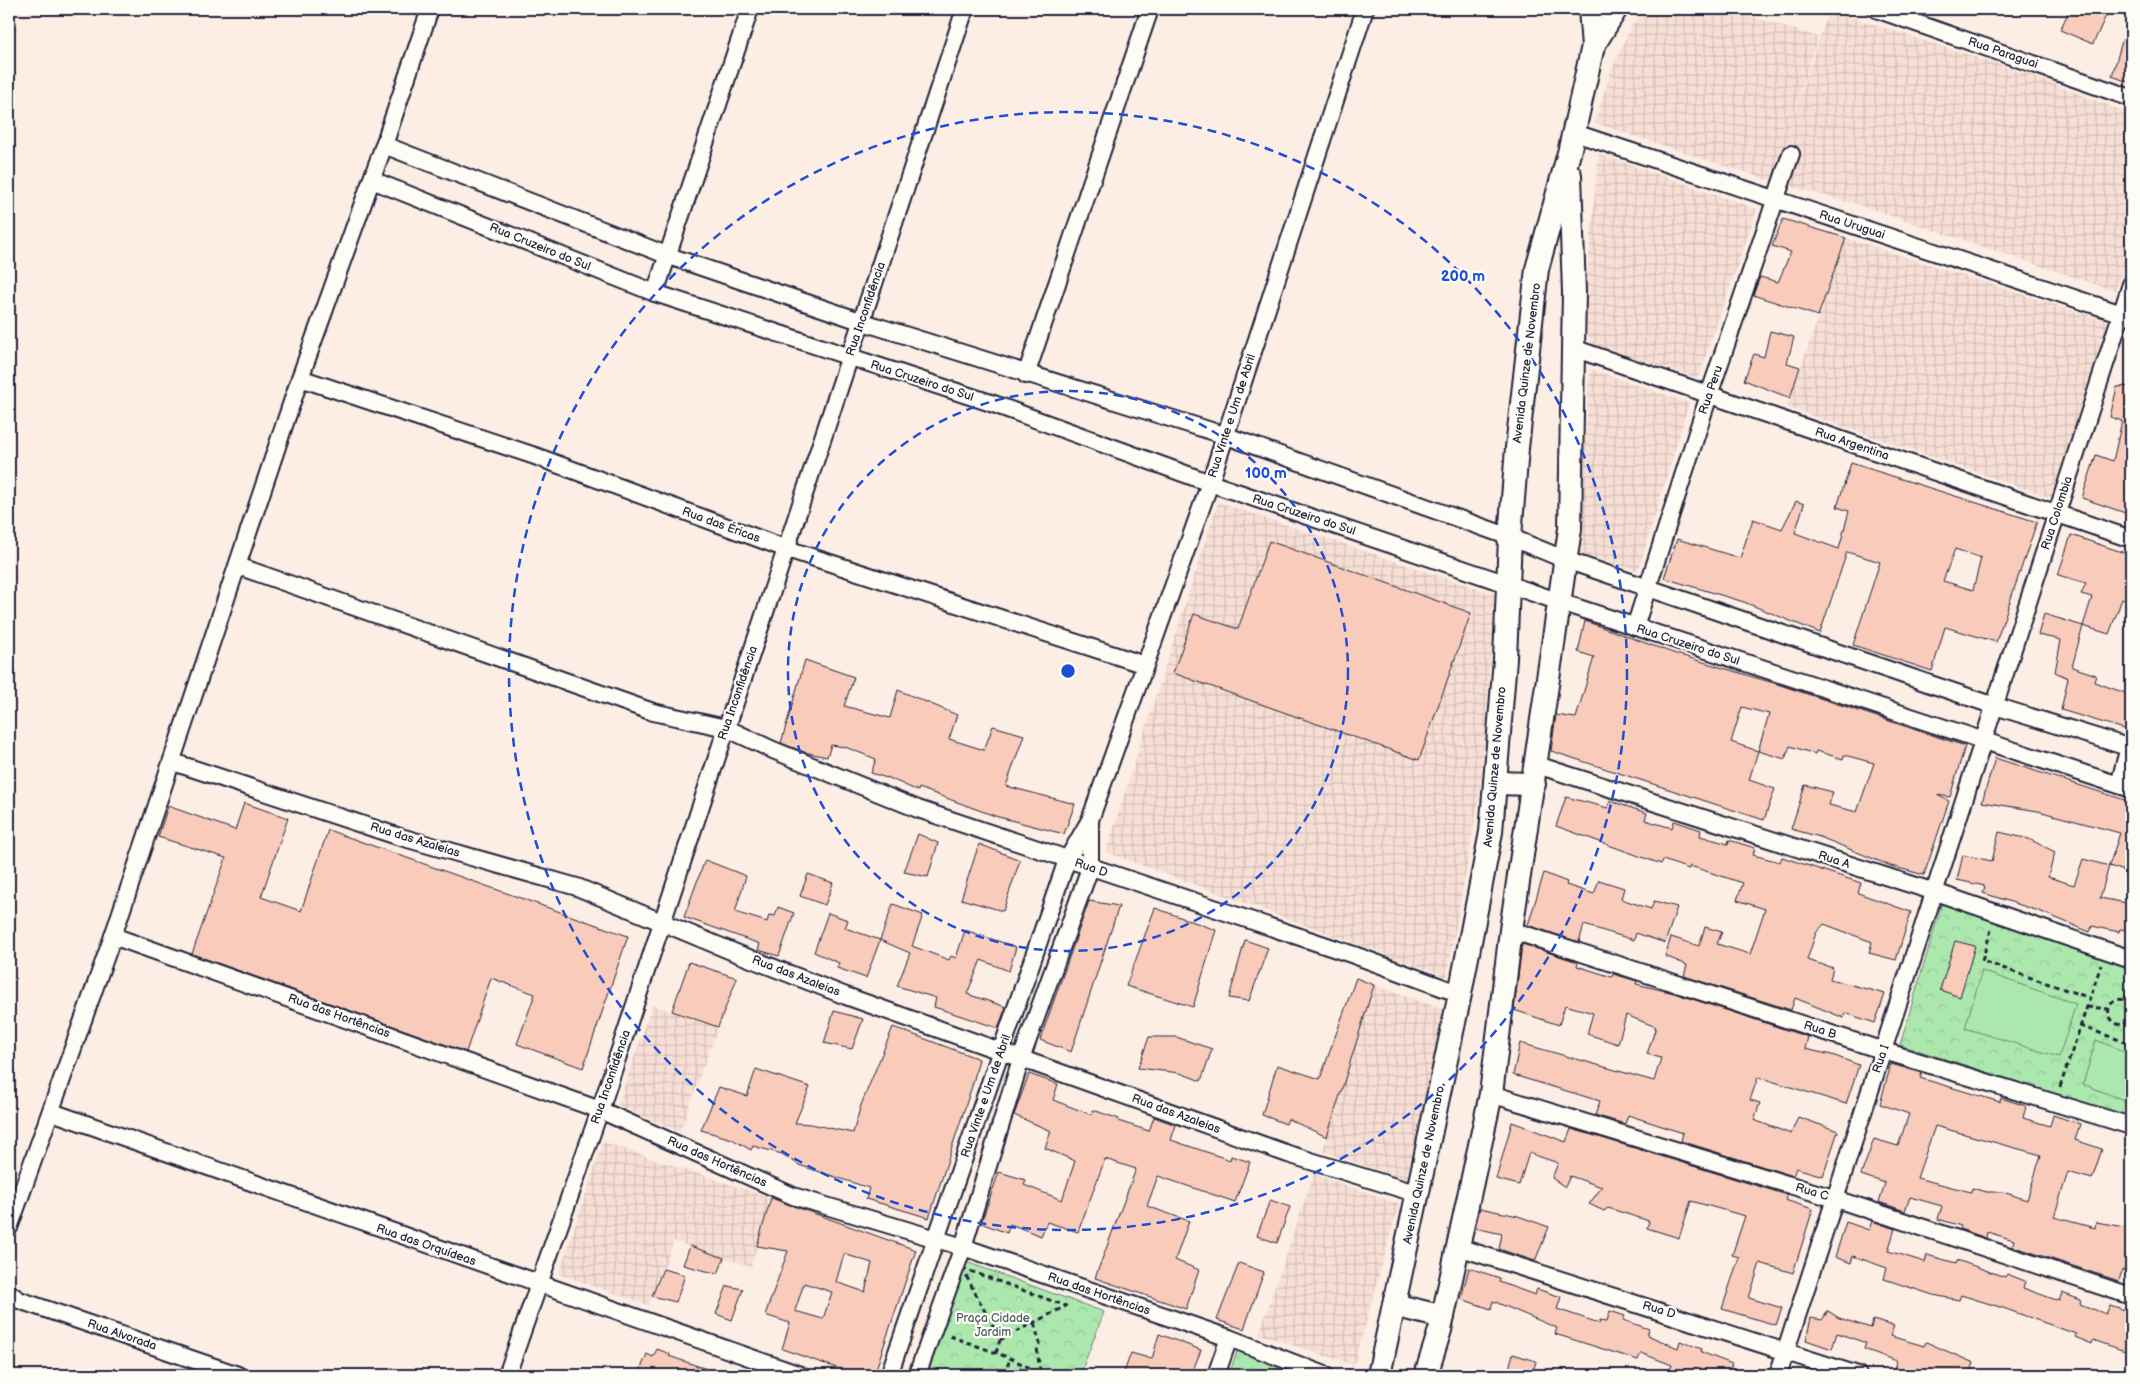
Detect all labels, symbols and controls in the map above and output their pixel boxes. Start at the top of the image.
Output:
street label: Rua Paraguai [1966,34,2040,72]
street label: Rua Uruguai [1817,207,1887,243]
street label: Rua Cruzeiro do Sul [487,220,593,274]
street label: Rua Inconfidência [843,260,889,358]
text: 200 m [1441,267,1485,286]
street label: Avenida Quinze de Novembro [1510,282,1544,444]
street label: Rua Vinte e Um de Abril [1205,352,1259,480]
street label: Rua Cruzeiro do Sul [868,357,976,405]
street label: Rua Peru [1696,364,1726,416]
street label: Rua Argentina [1813,424,1891,464]
text: 100 m [1245,464,1287,483]
street label: Rua Colombia [2038,474,2076,552]
street label: Rua Cruzeiro do Sul [1250,491,1358,539]
street label: Rua das Éricas [680,503,762,546]
street label: Rua Cruzeiro do Sul [1634,621,1742,669]
street label: Rua Inconfidência [715,644,761,742]
centre of rings [1059,662,1077,680]
street label: Avenida Quinze de Novembro [1481,686,1510,848]
street label: Rua das Azaleias [368,819,462,861]
street label: Rua A [1816,848,1852,872]
street label: Rua D [1072,855,1110,881]
street label: Rua das Azaleias [750,952,842,1000]
street label: Rua das Hortências [286,991,392,1041]
street label: Rua B [1802,1018,1838,1042]
street label: Rua Inconfidência [588,1028,634,1126]
street label: Rua Vinte e Um de Abril [958,1033,1014,1159]
street label: Rua I [1869,1043,1893,1075]
street label: Avenida Quinze de Novembro [1400,1084,1448,1245]
street label: Rua das Azaleias [1130,1091,1222,1137]
street label: Rua das Hortências [665,1133,769,1191]
street label: Rua C [1794,1180,1831,1204]
street label: Rua das Orquídeas [374,1221,478,1269]
street label: Rua das Hortências [1046,1269,1152,1319]
street label: Rua D [1641,1298,1678,1322]
park label: Praça Cidade Jardim [956,1311,1030,1340]
street label: Rua Alvorada [85,1316,159,1354]

